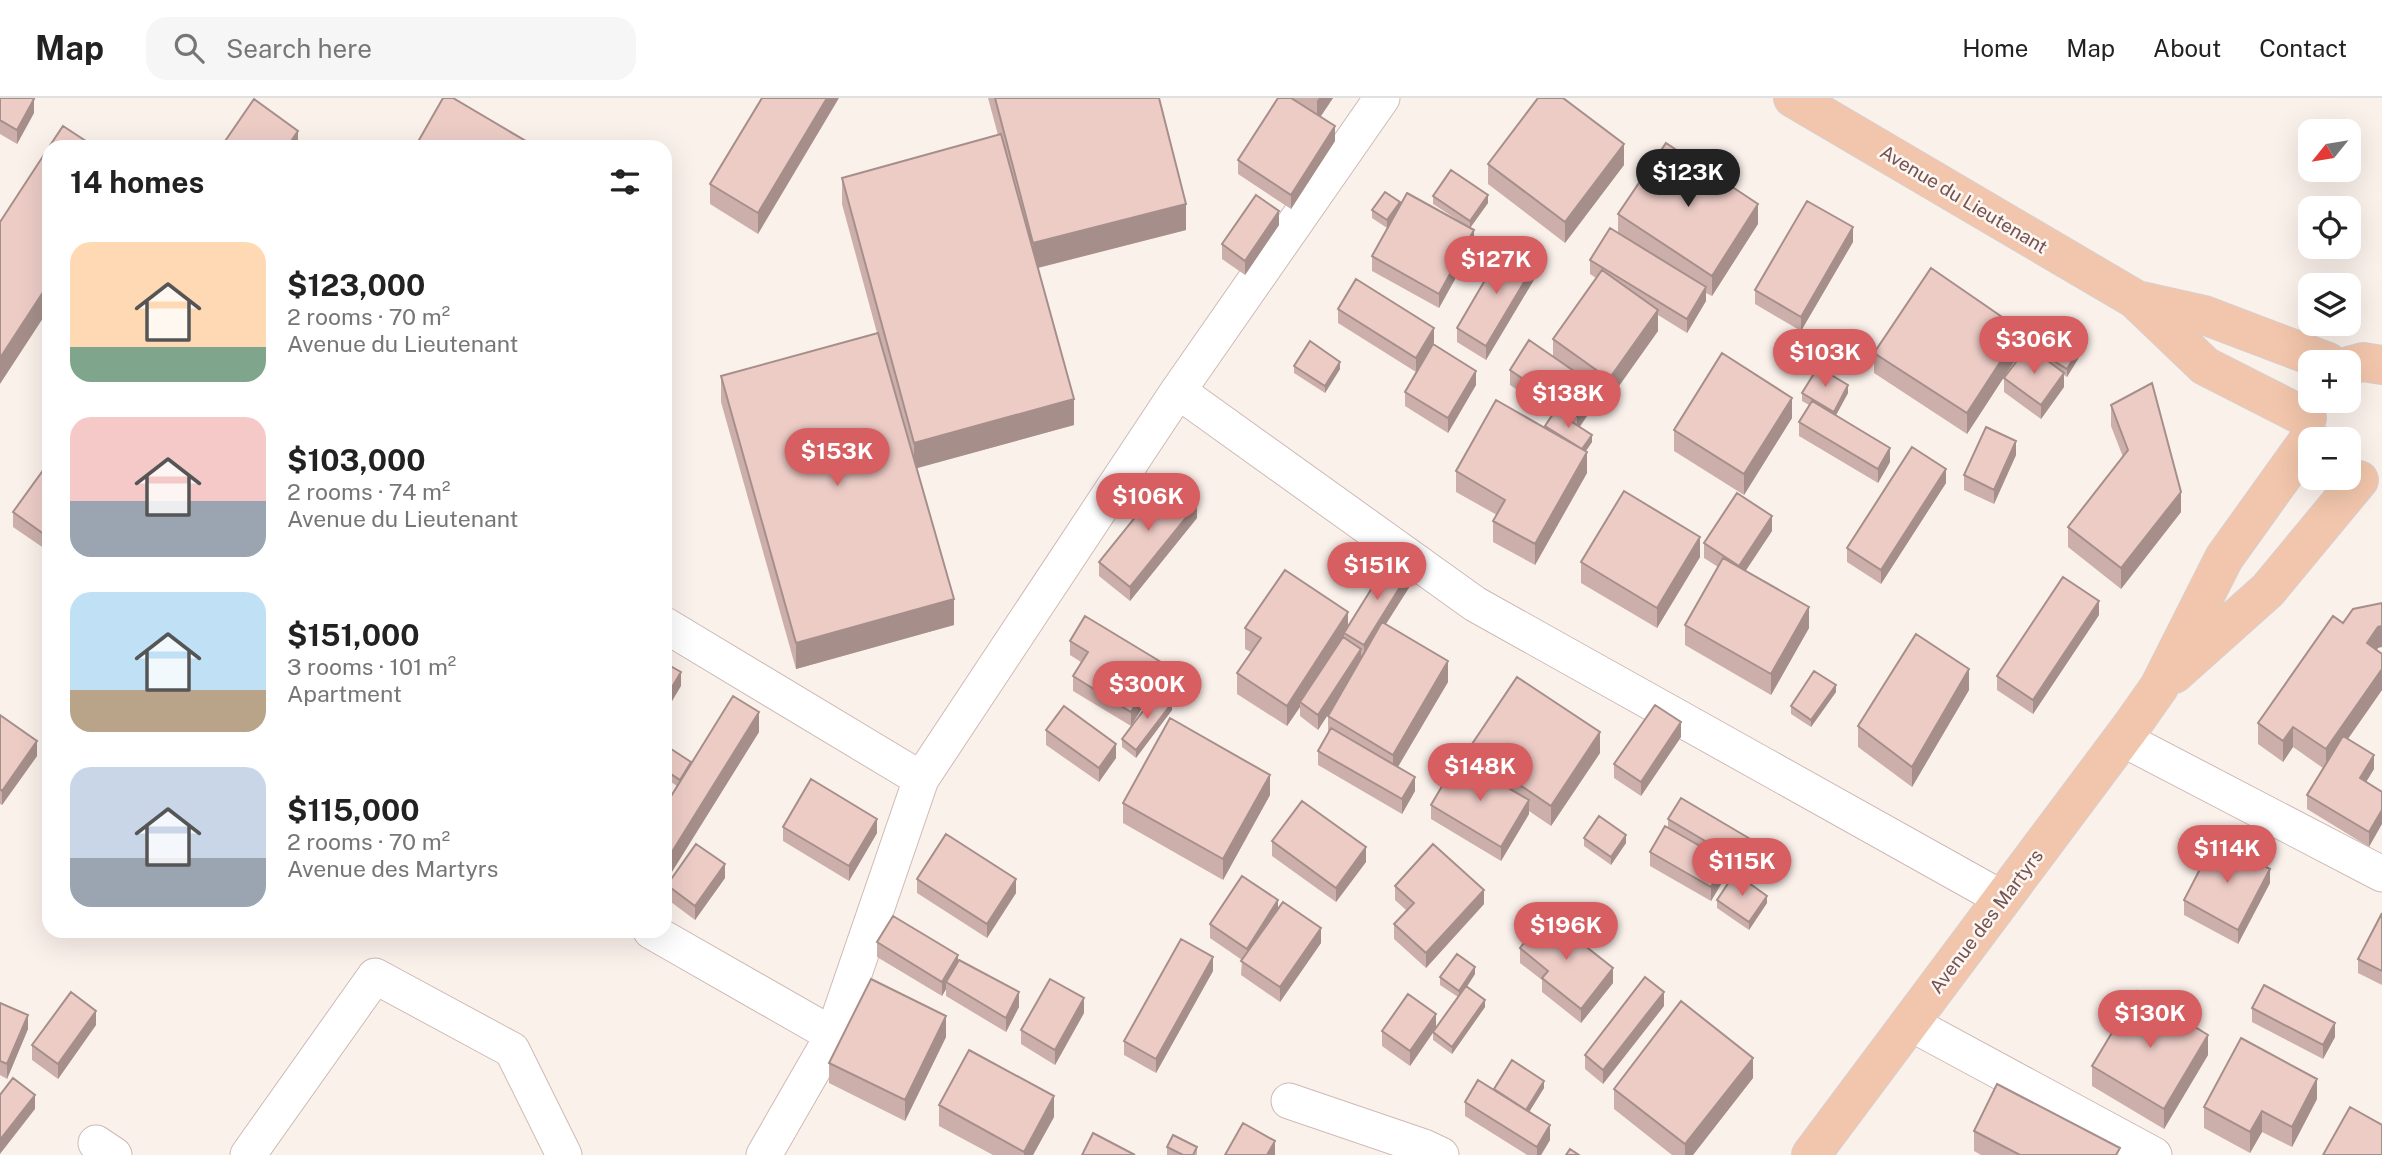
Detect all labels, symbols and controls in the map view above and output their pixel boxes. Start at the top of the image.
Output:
search box [146,17,636,80]
text: Map [35,29,104,67]
icon: search [170,29,208,67]
text: Search here [226,33,372,64]
text: Home [1962,34,2028,62]
text: Map [2066,34,2115,62]
text: About [2153,34,2221,62]
text: Contact [2259,34,2347,62]
north arrow [2298,119,2361,182]
map controls [2298,119,2361,490]
street label: Avenue du Lieutenant [1876,140,2052,258]
pin: $123K [1639,150,1737,209]
text: $123K [1652,158,1724,185]
icon: filters [606,163,644,201]
text: 14 homes [70,164,204,200]
button: locate [2298,196,2361,259]
pin: $127K [1447,236,1545,296]
text: $127K [1461,245,1532,272]
text: $123,000 [287,267,425,303]
icon: home [126,270,210,354]
button: layers [2298,273,2361,336]
text: 2 rooms · 70 m² [287,303,450,330]
pin: $306K [1985,316,2083,376]
text: $306K [1995,325,2073,352]
text: Avenue du Lieutenant [287,330,518,357]
pin: $103K [1776,330,1874,389]
text: $103K [1789,338,1861,365]
button: + [2298,350,2361,413]
pin: $138K [1519,370,1617,430]
text: $138K [1532,379,1604,406]
button: − [2298,427,2361,490]
pin: $153K [788,428,886,488]
text: $153K [801,437,873,464]
text: $103,000 [287,442,426,478]
icon: home [126,445,210,529]
pin: $106K [1099,474,1197,533]
text: 2 rooms · 74 m² [287,478,450,505]
text: $106K [1112,482,1184,509]
text: Avenue du Lieutenant [287,505,518,532]
pin: $151K [1328,542,1426,602]
text: $151K [1343,551,1411,578]
text: $151,000 [287,617,419,653]
icon: home [126,620,210,704]
text: 3 rooms · 101 m² [287,653,456,680]
pin: $300K [1098,662,1196,721]
text: $300K [1109,670,1185,697]
text: Apartment [287,680,402,707]
pin: $148K [1431,744,1529,803]
text: $148K [1444,752,1516,779]
text: $115,000 [287,792,419,828]
icon: home [126,795,210,879]
pin: $114K [2178,826,2276,885]
text: 2 rooms · 70 m² [287,828,450,855]
text: $114K [2194,834,2260,861]
pin: $115K [1693,838,1791,898]
street label: Avenue des Martyrs [1925,845,2047,997]
text: $115K [1708,847,1776,874]
text: Avenue des Martyrs [287,855,498,882]
pin: $196K [1517,902,1615,962]
text: $196K [1530,911,1602,938]
pin: $130K [2101,990,2199,1050]
text: $130K [2114,999,2186,1026]

